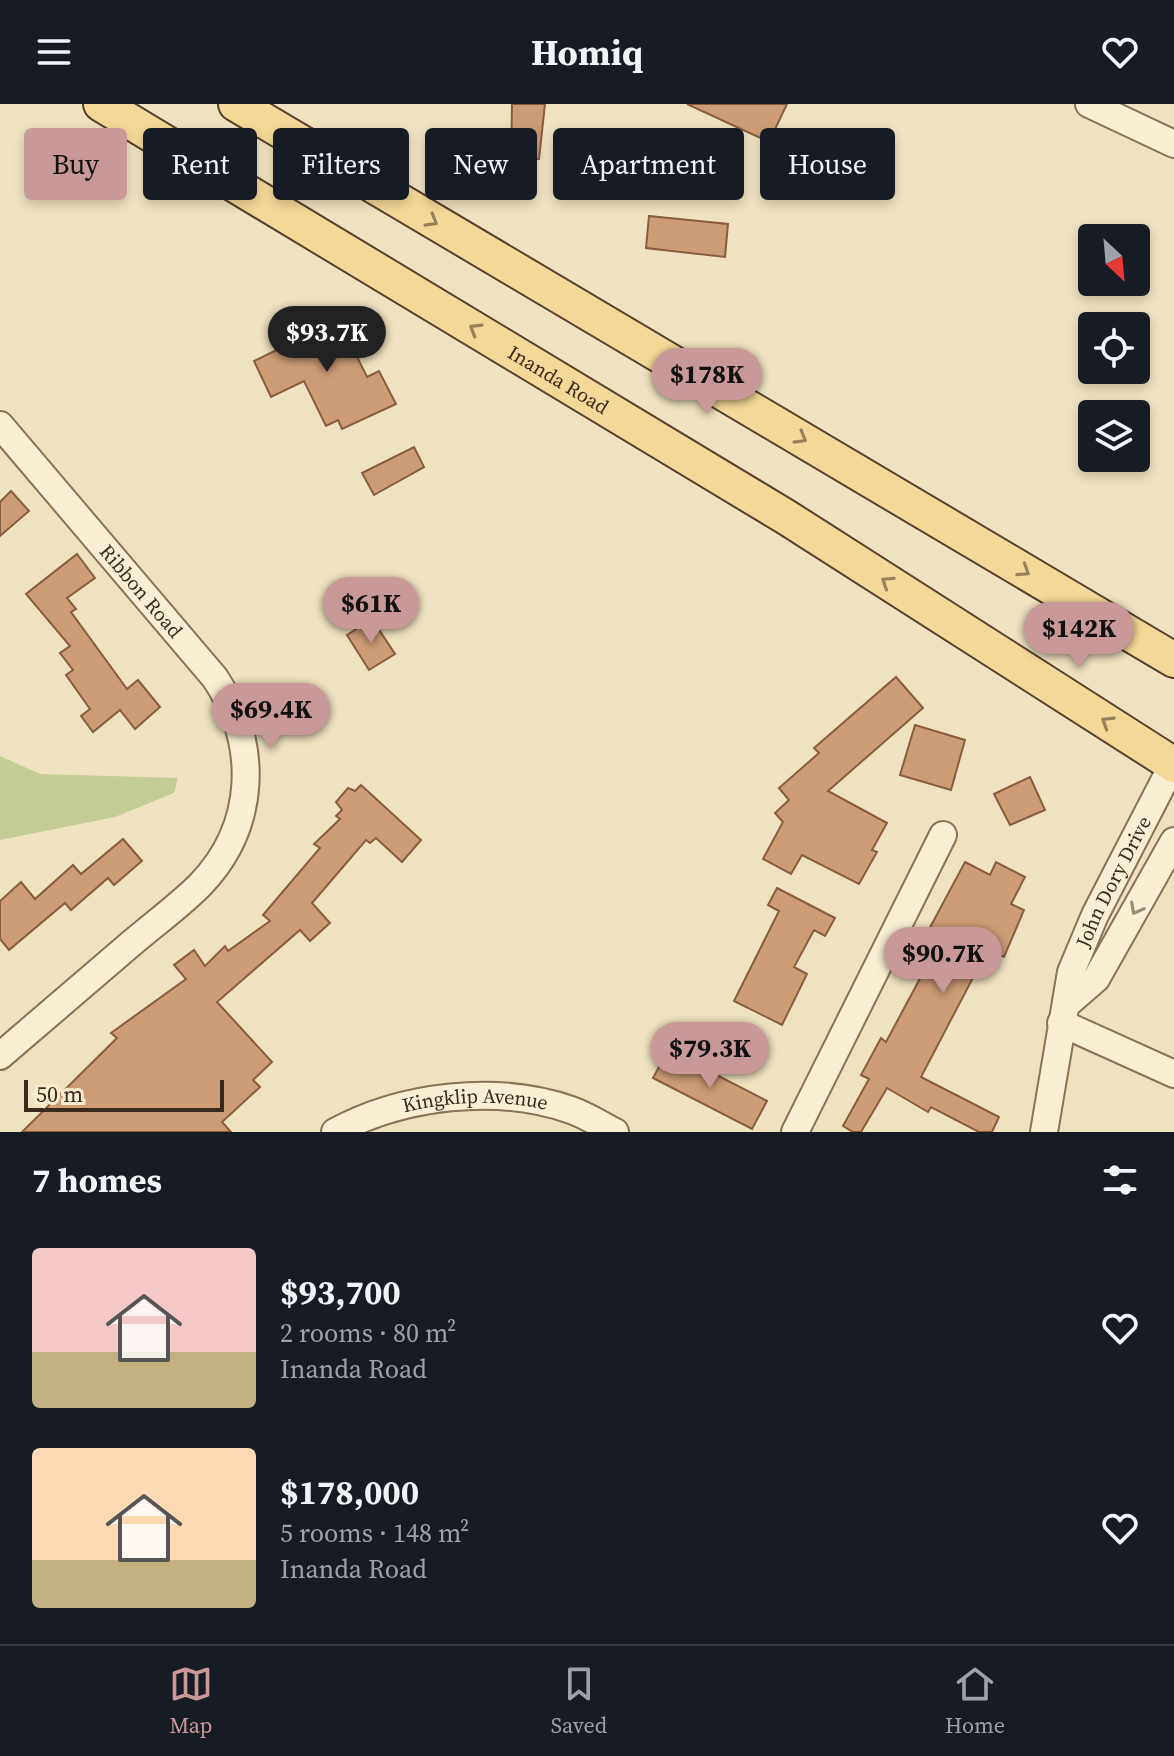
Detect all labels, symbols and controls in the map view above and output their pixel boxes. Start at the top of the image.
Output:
text: Homiq [531,28,643,77]
icon: menu [32,30,76,74]
icon: heart [1098,30,1142,74]
chip: Buy [24,128,127,200]
chip: Rent [143,128,257,200]
chip: Filters [273,128,409,200]
chip: New [425,128,537,200]
chip: Apartment [553,128,744,200]
chip: House [760,128,895,200]
one-way arrow [423,211,438,227]
north arrow [1078,224,1150,296]
map controls [1078,224,1150,472]
pin: $93.7K [262,306,392,374]
button: locate [1078,312,1150,384]
text: $93.7K [286,314,368,350]
one-way arrow [469,323,484,339]
street label: Inanda Road [503,339,615,421]
pin: $178K [651,348,763,416]
text: $178K [670,356,744,392]
button: layers [1078,400,1150,472]
one-way arrow [792,428,807,443]
street label: Ribbon Road [93,538,190,645]
one-way arrow [1015,561,1030,576]
pin: $61K [324,577,418,645]
one-way arrow [882,577,896,592]
text: $61K [341,585,401,621]
pin: $142K [1023,602,1135,670]
text: $142K [1042,610,1116,646]
pin: $69.4K [206,683,336,751]
text: $69.4K [230,691,312,727]
one-way arrow [1101,717,1116,732]
street label: John Dory Drive [1069,811,1158,953]
one-way arrow [1131,901,1146,915]
pin: $90.7K [878,927,1008,995]
text: $90.7K [902,935,984,971]
pin: $79.3K [645,1022,775,1090]
text: $79.3K [669,1030,751,1066]
scale bar [24,1076,224,1112]
text: 50 m [36,1079,83,1109]
street label: Kingklip Avenue [400,1082,551,1119]
text: 7 homes [32,1157,162,1203]
icon: filters [1098,1158,1142,1202]
text: $93,700 [280,1269,401,1315]
icon: home [96,1280,192,1376]
icon: heart [1098,1306,1142,1350]
text: 2 rooms · 80 m² [280,1315,456,1351]
text: Inanda Road [280,1351,427,1387]
text: $178,000 [280,1469,419,1515]
icon: home [96,1480,192,1576]
icon: heart [1098,1506,1142,1550]
text: 5 rooms · 148 m² [280,1515,469,1551]
text: Inanda Road [280,1551,427,1587]
tab: Map [169,1662,213,1740]
tab: Saved [551,1662,607,1740]
tab: Home [945,1662,1005,1740]

